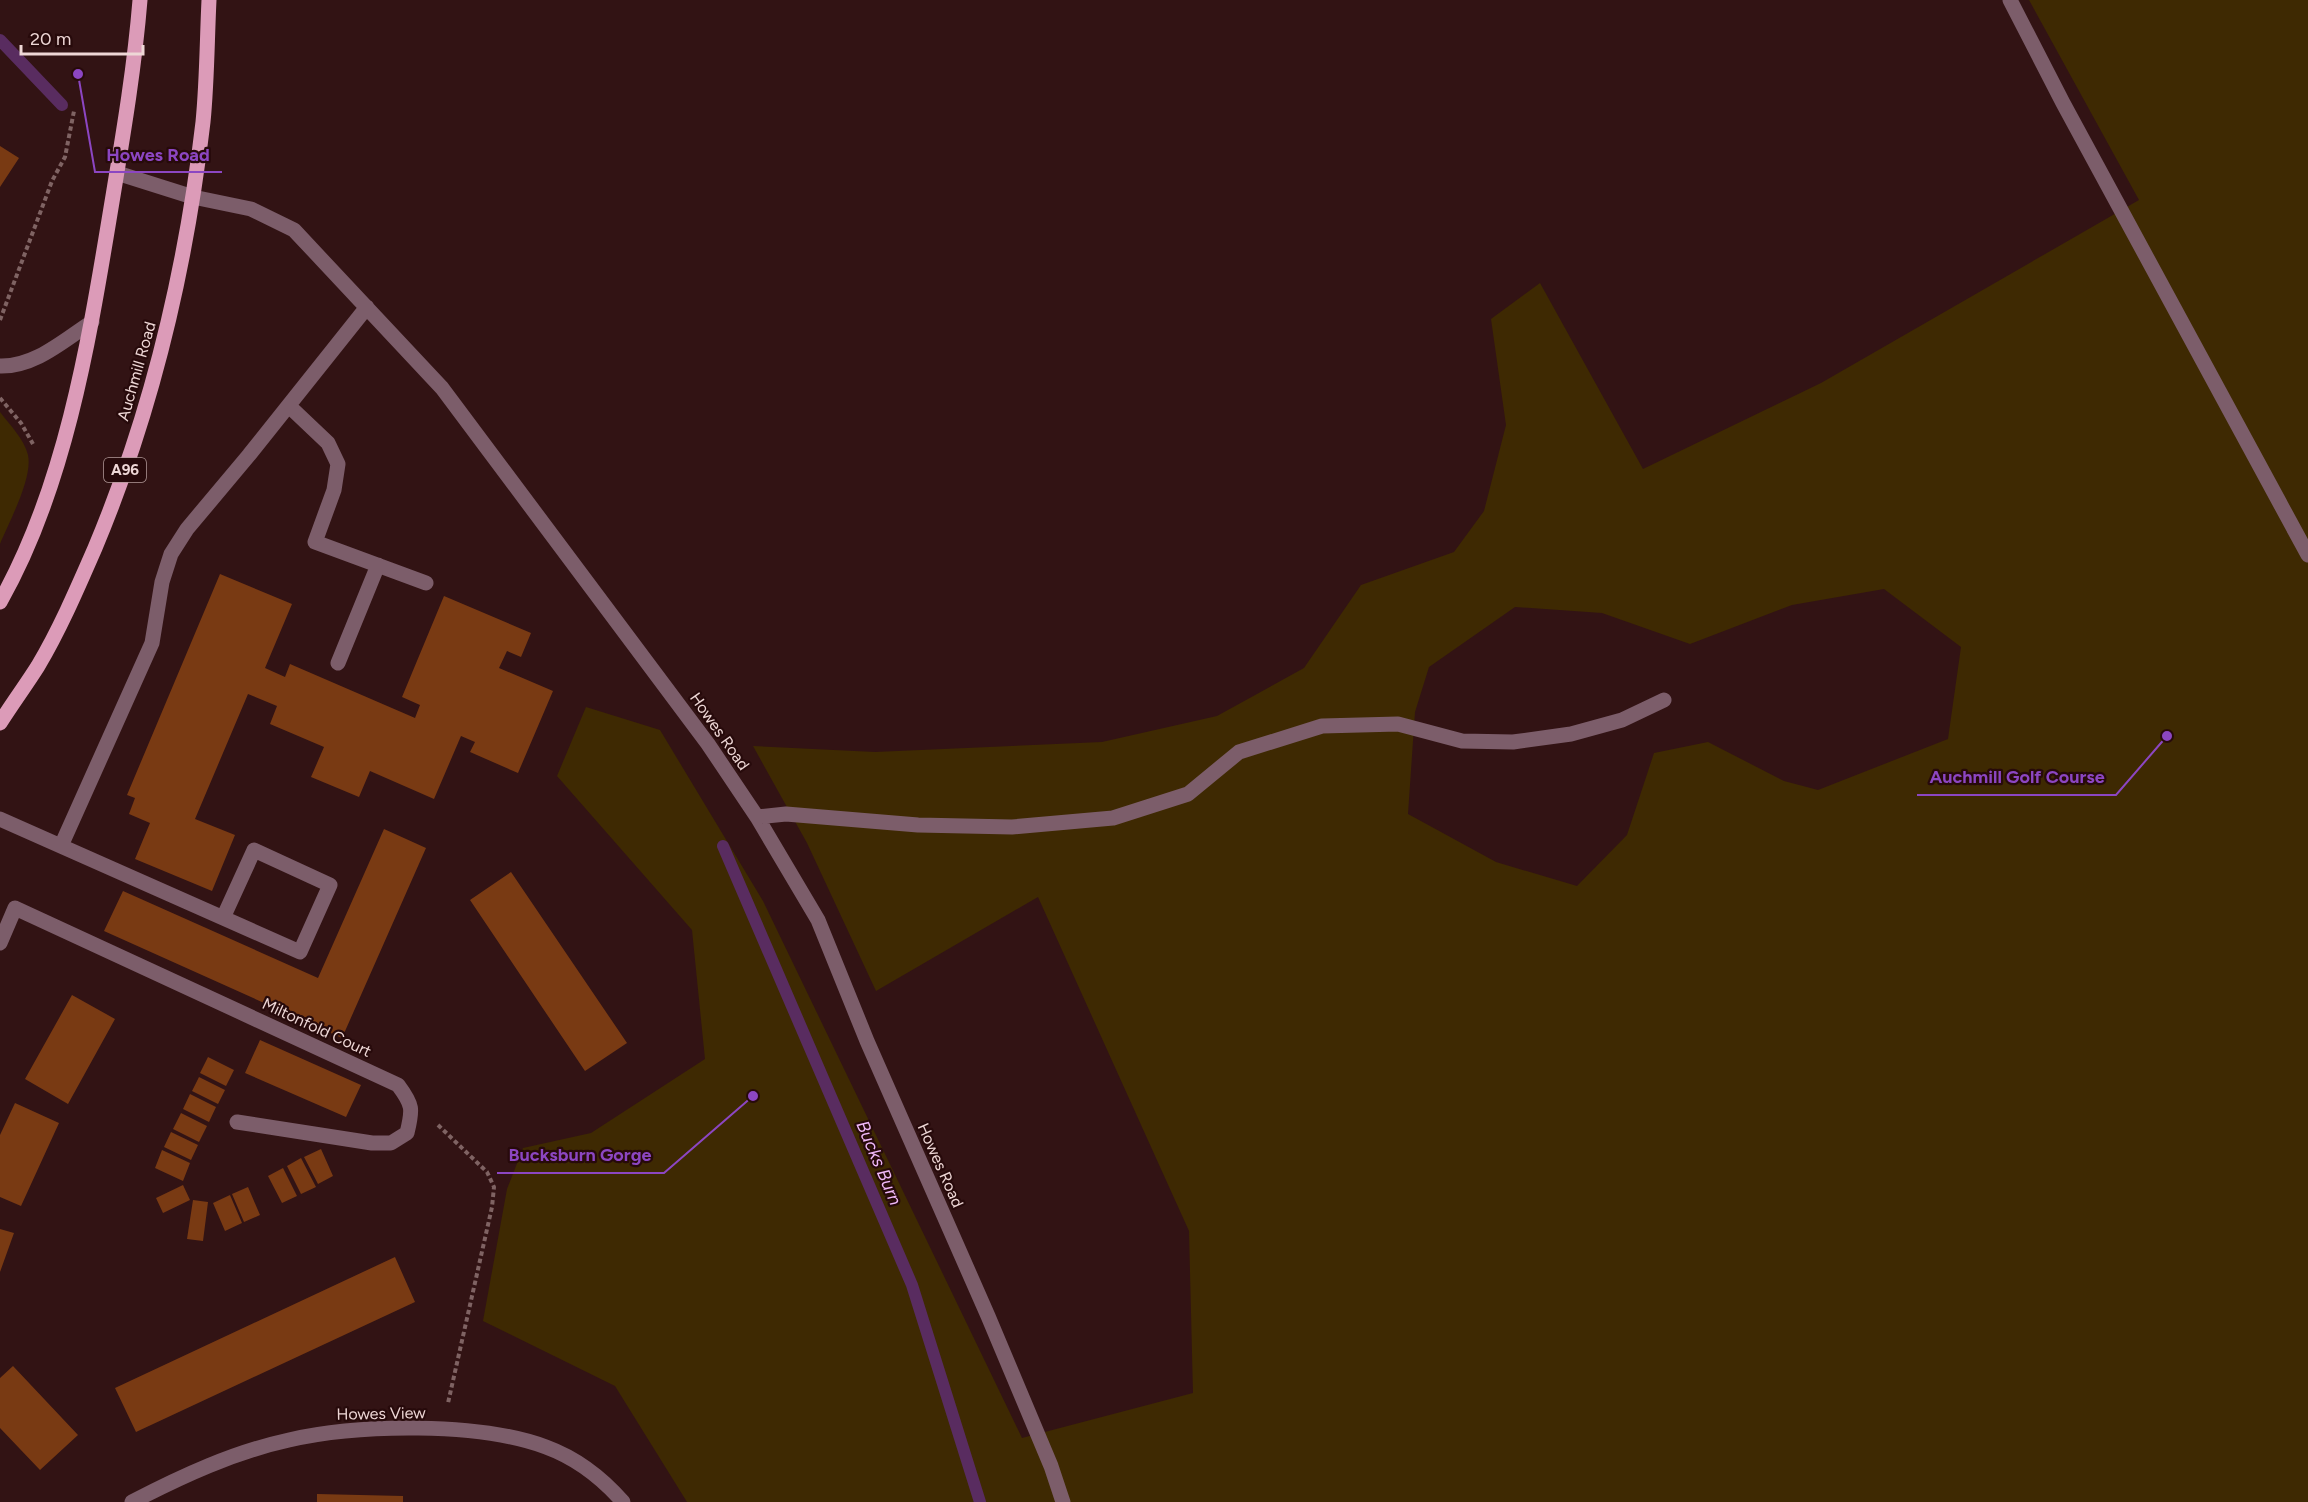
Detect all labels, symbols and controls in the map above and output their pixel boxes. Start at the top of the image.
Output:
scale bar [21,18,142,56]
text: 20 m [30,28,71,50]
callout: Howes Road [95,136,222,172]
text: Howes Road [106,144,210,166]
street label: Auchmill Road [113,319,160,423]
road number: A96 [104,458,146,482]
street label: Howes Road [686,689,753,774]
callout: Auchmill Golf Course [1917,759,2116,795]
text: Auchmill Golf Course [1929,766,2105,788]
street label: Miltonfold Court [259,994,374,1061]
water label: Bucks Burn [851,1117,907,1209]
street label: Howes Road [913,1120,968,1210]
callout: Bucksburn Gorge [497,1137,664,1173]
text: Bucksburn Gorge [509,1144,651,1166]
street label: Howes View [336,1403,426,1424]

